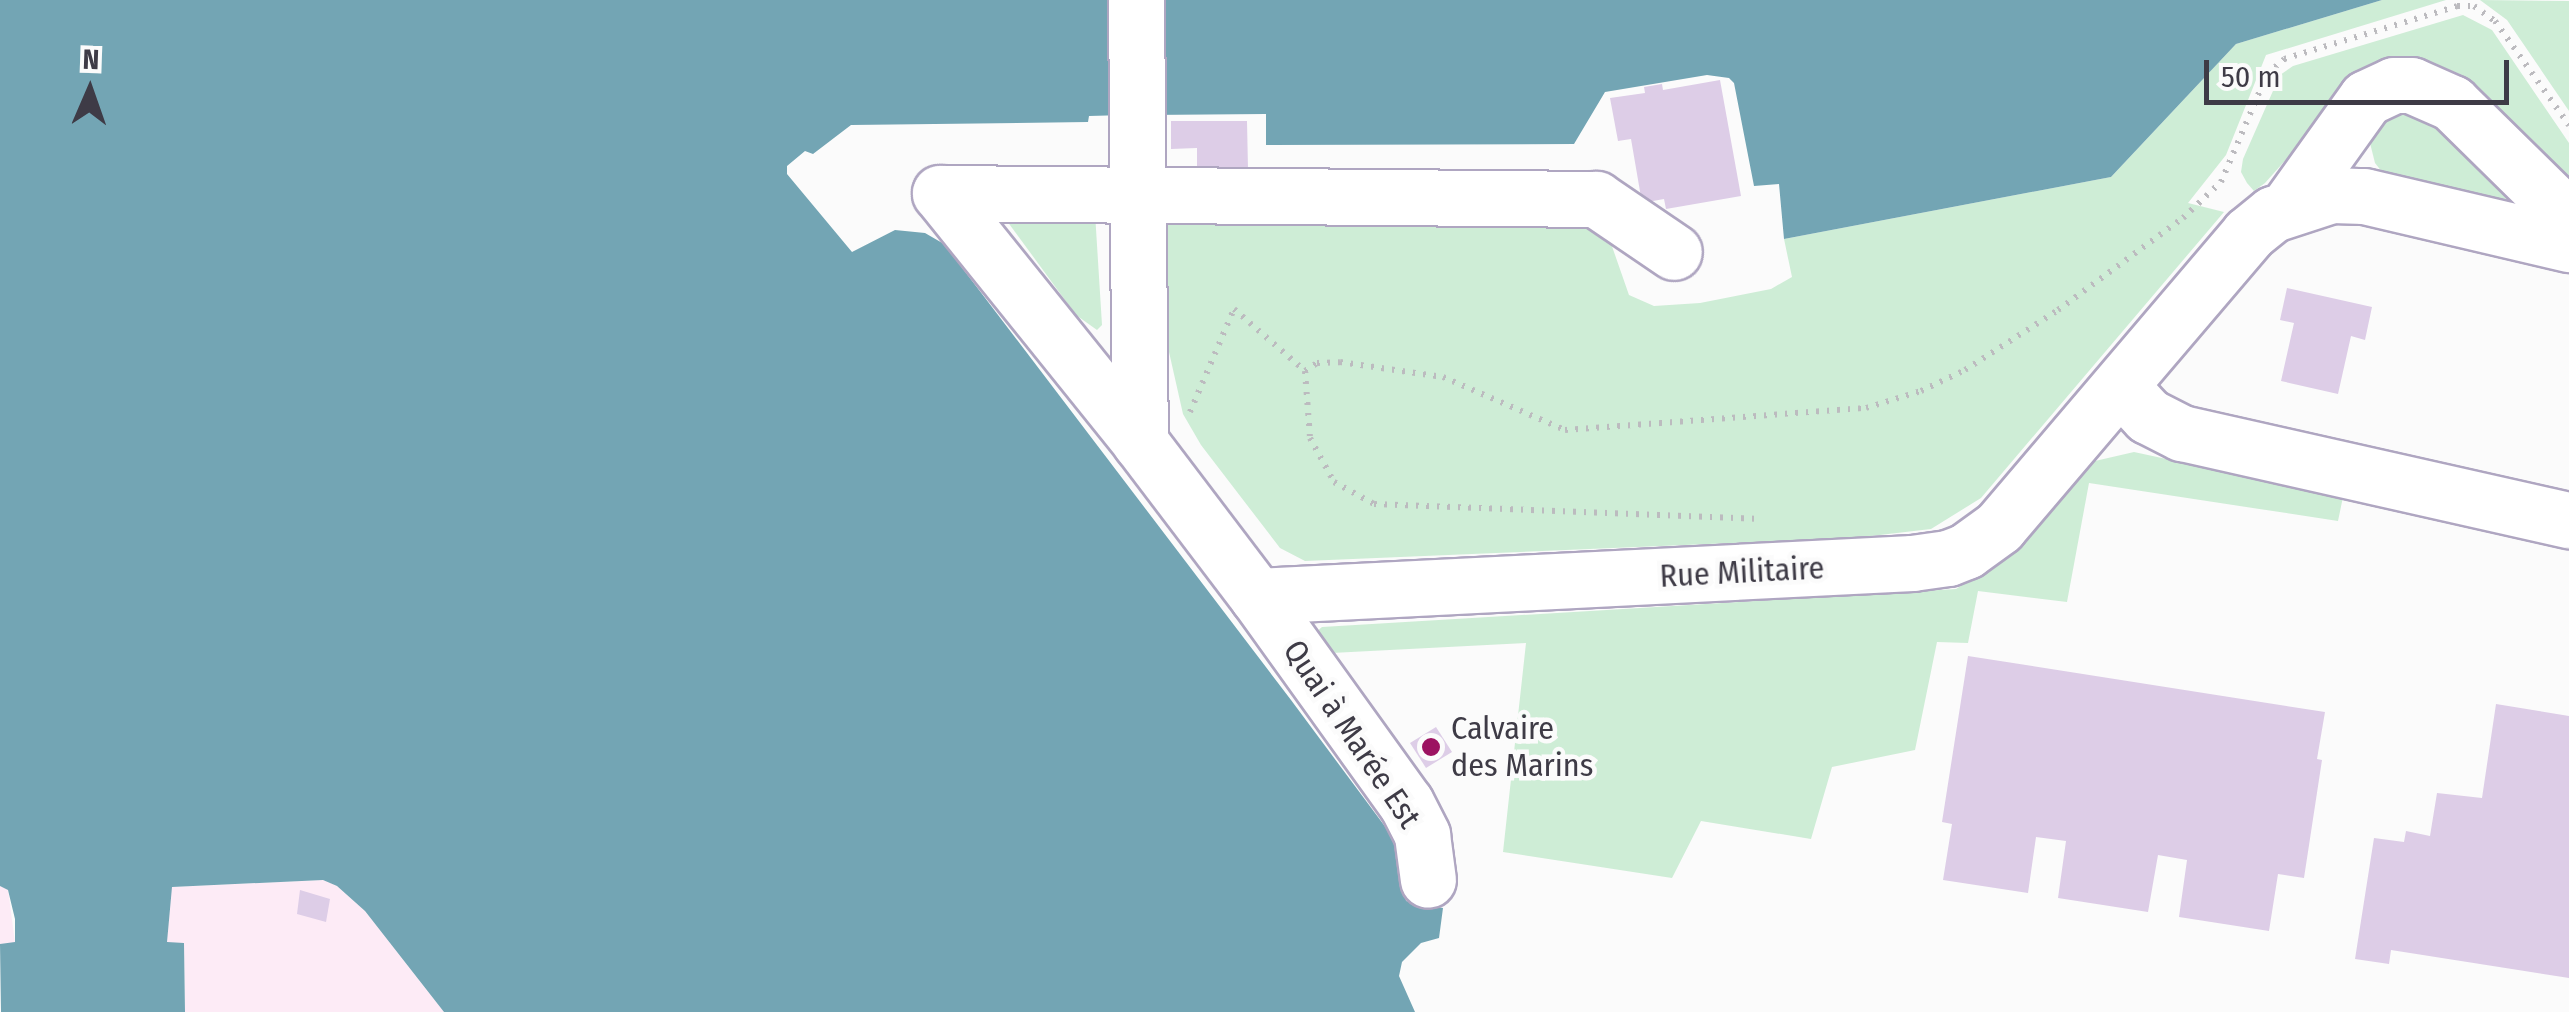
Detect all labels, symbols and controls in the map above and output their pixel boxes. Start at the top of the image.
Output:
north arrow [40,40,140,140]
scale bar [2209,40,2514,102]
text: N [82,43,100,76]
text: 50 m [2221,59,2281,95]
street label: Rue Militaire [1659,549,1825,595]
street label: Quai à Marée Est [1275,633,1429,835]
place label: Calvaire des Marins [1451,710,1593,785]
marker: Calvaire des Marins [1420,736,1442,758]

